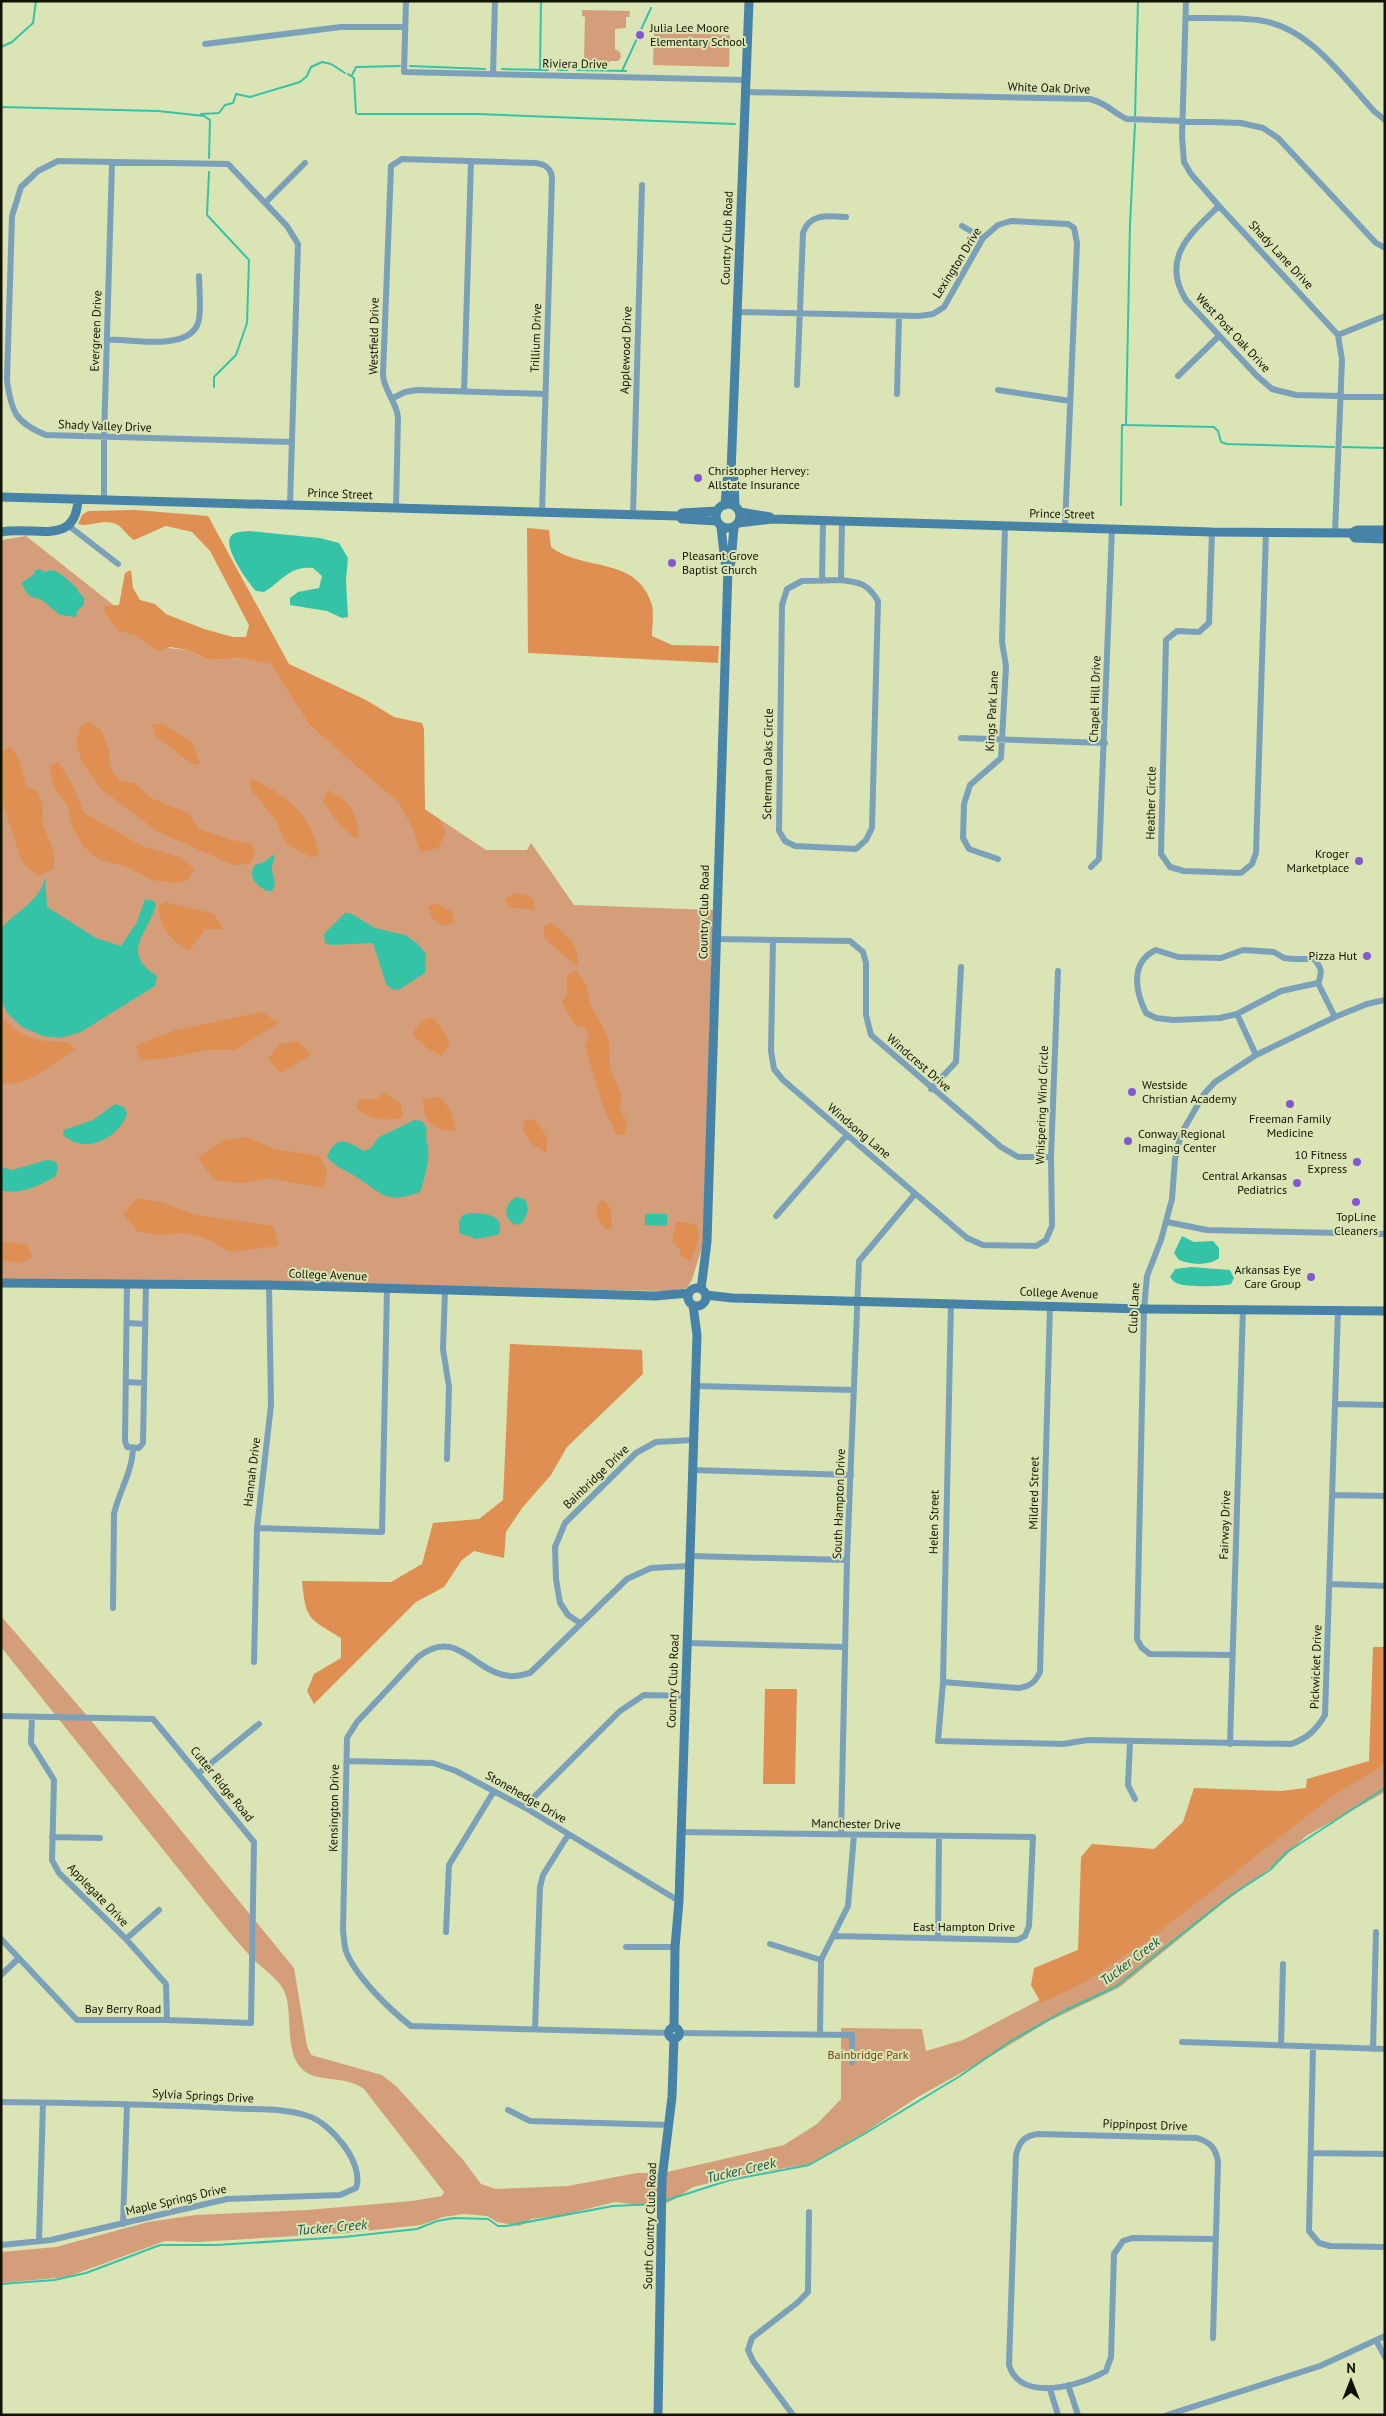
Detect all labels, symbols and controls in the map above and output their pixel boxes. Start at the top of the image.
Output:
place label: Julia Lee Moore Elementary School [649,20,746,49]
marker: Julia Lee Moore Elementary School [634,29,646,41]
street label: Riviera Drive [542,55,608,72]
street label: White Oak Drive [1007,79,1091,96]
street label: Country Club Road [717,191,736,285]
street label: Shady Lane Drive [1246,217,1317,292]
street label: Lexington Drive [929,225,984,301]
street label: Evergreen Drive [87,290,104,372]
street label: West Post Oak Drive [1193,290,1274,375]
street label: Westfield Drive [365,297,382,375]
street label: Trillium Drive [527,303,544,373]
street label: Applewood Drive [616,306,635,394]
street label: Shady Valley Drive [58,416,152,435]
place label: Christopher Hervey: Allstate Insurance [708,463,809,492]
marker: Christopher Hervey: Allstate Insurance [692,472,704,484]
street label: Prince Street [307,485,373,502]
street label: Prince Street [1029,505,1095,522]
place label: Pleasant Grove Baptist Church [682,548,759,577]
marker: Pleasant Grove Baptist Church [666,557,678,569]
street label: Chapel Hill Drive [1085,655,1104,743]
street label: Kings Park Lane [982,670,1001,752]
street label: Scherman Oaks Circle [759,708,776,820]
street label: Heather Circle [1142,766,1159,840]
place label: Kroger Marketplace [1287,846,1349,875]
marker: Kroger Marketplace [1353,855,1365,867]
street label: Country Club Road [695,865,712,959]
place label: Pizza Hut [1309,948,1357,963]
marker: Pizza Hut [1361,950,1373,962]
street label: Windcrest Drive [884,1030,955,1095]
street label: Whispering Wind Circle [1032,1045,1051,1165]
place label: Westside Christian Academy [1142,1077,1237,1106]
marker: Westside Christian Academy [1126,1086,1138,1098]
marker: Freeman Family Medicine [1284,1098,1296,1110]
street label: Windsong Lane [824,1100,894,1162]
place label: Freeman Family Medicine [1249,1111,1331,1140]
place label: Conway Regional Imaging Center [1138,1126,1226,1155]
marker: Conway Regional Imaging Center [1122,1135,1134,1147]
place label: 10 Fitness Express [1294,1147,1347,1176]
marker: 10 Fitness Express [1351,1156,1363,1168]
place label: Central Arkansas Pediatrics [1202,1168,1287,1197]
marker: Central Arkansas Pediatrics [1291,1177,1303,1189]
marker: TopLine Cleaners [1350,1196,1362,1208]
place label: TopLine Cleaners [1334,1209,1378,1238]
place label: Arkansas Eye Care Group [1234,1262,1301,1291]
street label: College Avenue [288,1266,368,1283]
marker: Arkansas Eye Care Group [1305,1271,1317,1283]
street label: Club Lane [1125,1282,1142,1334]
street label: College Avenue [1019,1284,1099,1301]
street label: Hannah Drive [240,1436,263,1507]
street label: Bainbridge Drive [560,1442,632,1512]
street label: South Hampton Drive [829,1449,848,1559]
street label: Mildred Street [1025,1456,1042,1530]
street label: Helen Street [925,1490,942,1554]
street label: Fairway Drive [1216,1490,1233,1560]
street label: Pickwicket Drive [1307,1625,1324,1709]
street label: Country Club Road [663,1634,682,1728]
street label: Cutter Ridge Road [187,1743,257,1824]
street label: Kensington Drive [325,1764,342,1852]
street label: Stonehedge Drive [483,1767,569,1826]
street label: Manchester Drive [811,1815,901,1832]
street label: Applegate Drive [64,1860,132,1929]
street label: East Hampton Drive [913,1919,1015,1934]
water label: Tucker Creek [1096,1932,1164,1989]
street label: Bay Berry Road [85,2001,161,2016]
park label: Bainbridge Park [828,2047,909,2062]
street label: Sylvia Springs Drive [152,2085,254,2106]
street label: Pippinpost Drive [1102,2116,1188,2133]
water label: Tucker Creek [705,2153,778,2187]
street label: South Country Club Road [640,2162,659,2290]
street label: Maple Springs Drive [124,2181,228,2218]
water label: Tucker Creek [296,2215,369,2239]
north arrow [1326,2356,1376,2406]
text: N [1346,2359,1356,2377]

